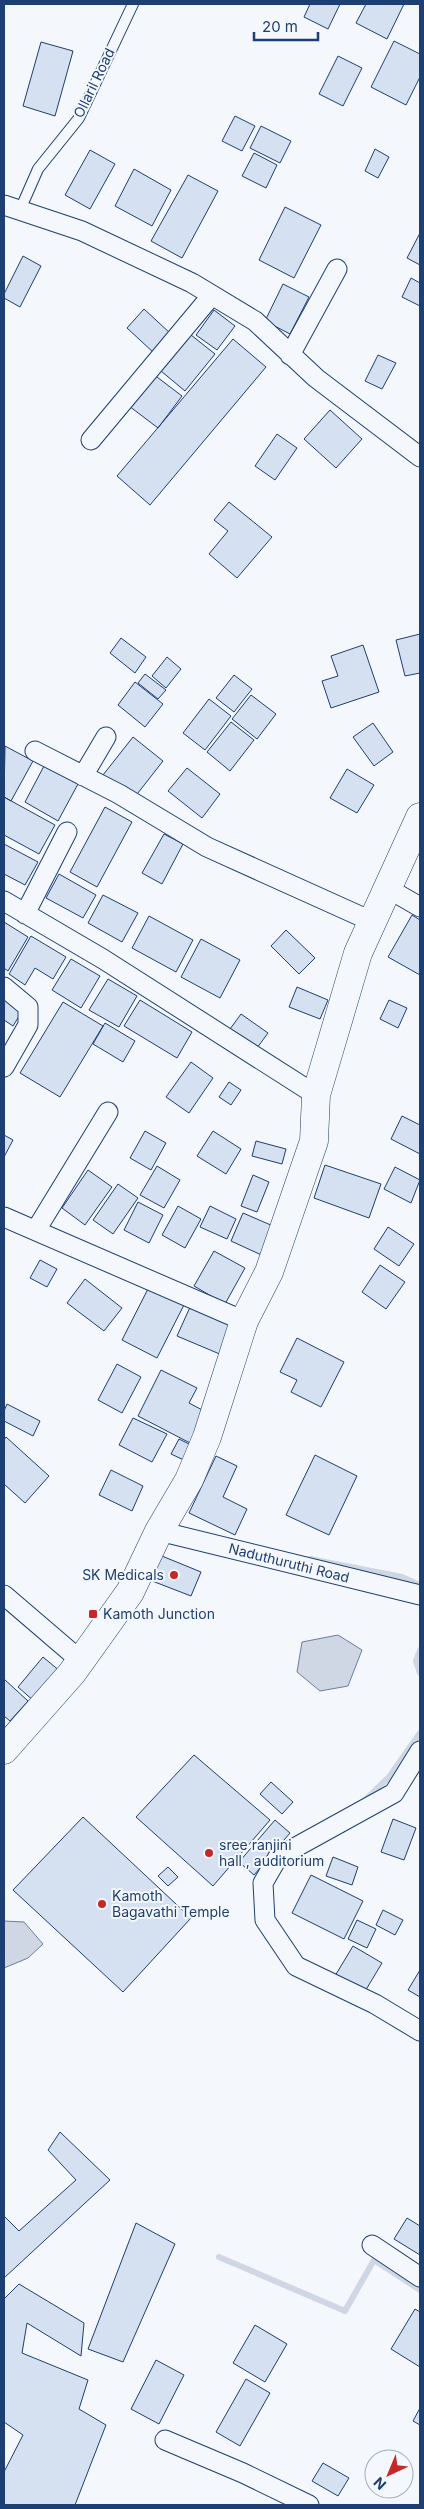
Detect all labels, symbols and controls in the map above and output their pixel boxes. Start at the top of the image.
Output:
scale bar [254,10,318,42]
text: 20 m [262,17,298,36]
street label: Ollaril Road [69,45,118,120]
street label: Naduthuruthi Road [227,1539,351,1586]
place label: SK Medicals [82,1566,164,1583]
marker: SK Medicals [168,1569,180,1581]
place label: Kamoth Junction [103,1605,215,1622]
marker: Kamoth Junction [87,1608,99,1620]
place label: sree ranjini hall , auditorium [219,1836,324,1869]
marker: sree ranjini hall , auditorium [203,1847,215,1859]
place label: Kamoth Bagavathi Temple [112,1887,230,1920]
marker: Kamoth Bagavathi Temple [96,1898,108,1910]
north arrow [364,2449,414,2499]
text: N [370,2474,389,2494]

